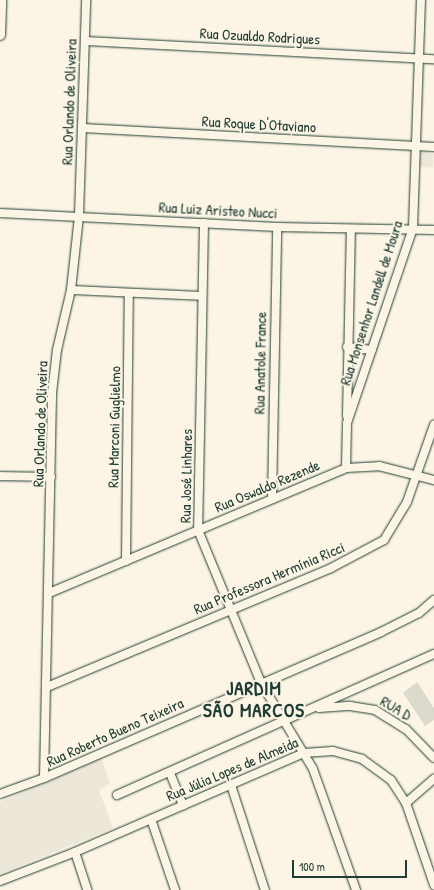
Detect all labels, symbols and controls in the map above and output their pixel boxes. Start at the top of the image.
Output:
street label: Rua Ozualdo Rodrigues [199,24,321,48]
street label: Rua Orlando de Oliveira [58,39,80,165]
street label: Rua Roque D'Otaviano [201,112,317,136]
street label: Rua Luiz Aristeo Nucci [158,198,278,222]
street label: Rua Monsenhor Landell de Moura [336,218,406,388]
street label: Rua Anatole France [250,312,270,414]
street label: Rua Orlando de Oliveira [29,361,51,487]
street label: Rua Marconi Guglielmo [104,366,124,488]
street label: Rua José Linhares [176,429,196,523]
street label: Rua Oswaldo Rezende [212,456,322,516]
street label: Rua Professora Hermínia Ricci [191,538,347,618]
district label: JARDIM SÃO MARCOS [203,678,305,722]
street label: RUA D [377,692,415,724]
street label: Rua Roberto Bueno Teixeira [44,694,186,770]
street label: Rua Júlia Lopes de Almeida [163,733,301,805]
scale bar [294,852,409,878]
text: 100 m [299,858,325,875]

